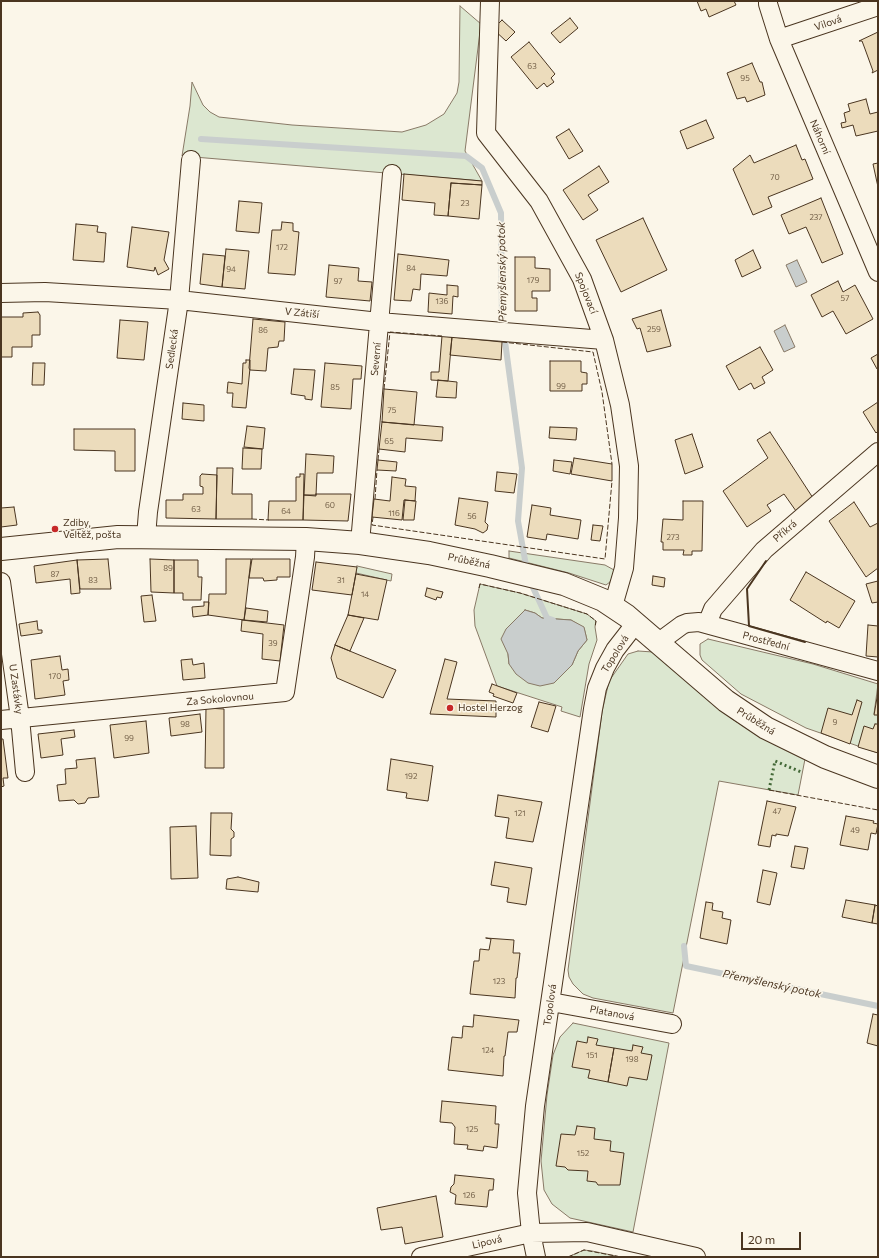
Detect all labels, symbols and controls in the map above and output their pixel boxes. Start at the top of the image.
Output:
street label: Vilová [813,13,843,33]
house number: 63 [527,61,537,71]
house number: 95 [740,73,750,83]
street label: Náhorní [807,118,833,156]
house number: 70 [770,172,780,182]
house number: 23 [461,198,469,208]
house number: 237 [809,212,823,222]
water label: Přemyšlenský potok [495,222,509,322]
house number: 172 [276,242,288,252]
house number: 84 [406,263,416,273]
house number: 94 [226,264,236,274]
street label: Spojovací [572,270,600,316]
house number: 179 [527,275,539,285]
house number: 97 [333,276,343,286]
house number: 57 [841,293,849,303]
house number: 136 [436,296,448,306]
street label: V Zátiší [284,305,320,321]
house number: 259 [647,324,661,334]
house number: 86 [258,325,268,335]
street label: Sedlecká [163,328,181,370]
street label: Severní [369,342,383,376]
house number: 99 [556,381,566,391]
house number: 85 [330,382,340,392]
house number: 75 [388,405,396,415]
house number: 65 [384,436,394,446]
house number: 60 [325,500,335,510]
house number: 63 [191,504,201,514]
house number: 64 [281,506,291,516]
house number: 116 [388,508,400,518]
house number: 56 [467,511,477,521]
place label: Zdiby, Veltěž, pošta [63,517,121,540]
street label: Příkrá [771,517,799,545]
marker: Zdiby, Veltěž, pošta [50,524,60,534]
house number: 273 [666,532,680,542]
street label: Průběžná [447,551,491,571]
house number: 89 [163,563,173,573]
house number: 87 [50,569,60,579]
house number: 83 [88,575,98,585]
house number: 31 [337,575,345,585]
house number: 14 [361,589,369,599]
street label: Prostřední [741,629,791,653]
street label: Topolová [599,633,631,675]
house number: 39 [268,638,278,648]
street label: U Zastávky [7,663,25,715]
house number: 170 [49,671,61,681]
street label: Za Sokolovnou [186,690,254,708]
place label: Hostel Herzog [458,702,523,714]
marker: Hostel Herzog [445,703,455,713]
street label: Průběžná [735,705,777,737]
house number: 9 [833,717,837,727]
house number: 98 [180,719,190,729]
house number: 99 [124,733,134,743]
house number: 192 [405,771,417,781]
house number: 47 [773,806,781,816]
house number: 121 [514,808,526,818]
house number: 49 [850,825,860,835]
water label: Přemyšlenský potok [722,967,822,1001]
house number: 123 [493,976,505,986]
street label: Topolová [541,983,559,1027]
street label: Platanová [589,1003,635,1023]
house number: 124 [482,1045,494,1055]
house number: 151 [586,1050,598,1060]
house number: 198 [625,1054,639,1064]
house number: 125 [466,1124,478,1134]
house number: 152 [577,1148,589,1158]
house number: 126 [463,1190,475,1200]
scale bar [743,1224,803,1250]
text: 20 m [748,1232,775,1246]
street label: Lipová [471,1233,503,1251]

